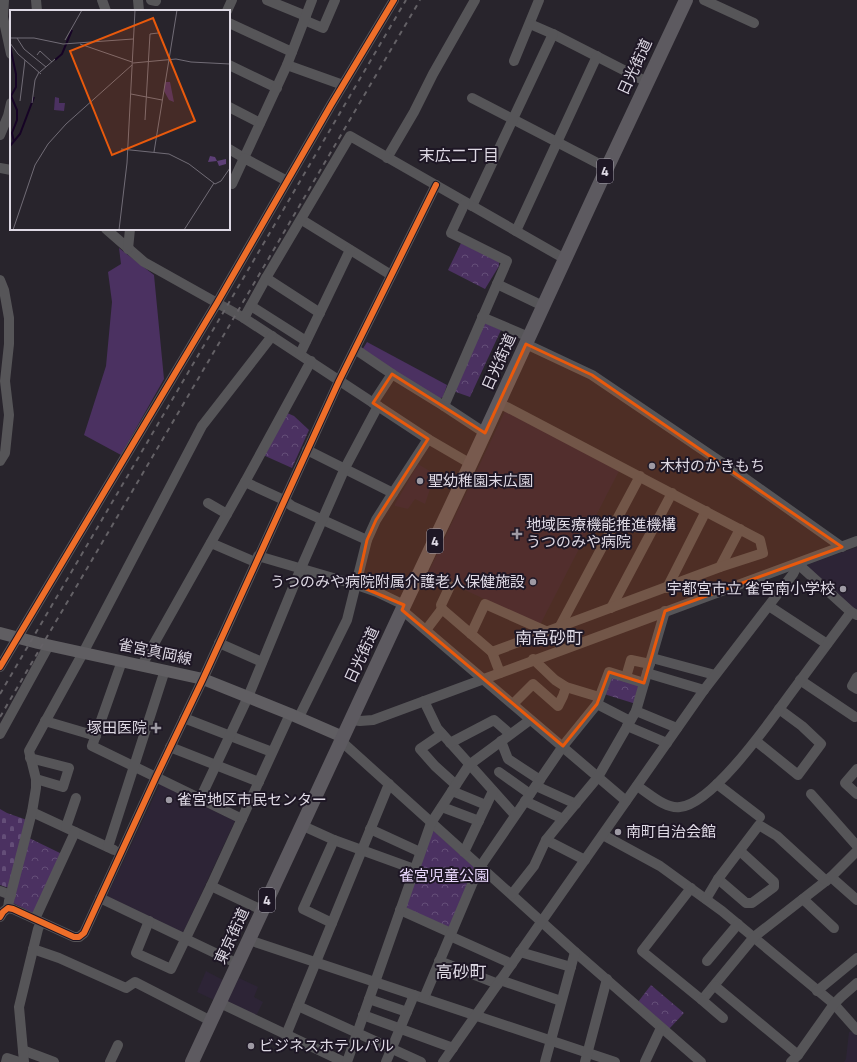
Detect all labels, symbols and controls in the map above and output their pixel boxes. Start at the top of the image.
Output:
inset map [10,10,230,230]
street label: 日光街道 [611,35,658,99]
district label: 末広二丁目 [419,143,499,167]
road number: 4 [597,159,613,183]
street label: 日光街道 [476,330,521,394]
place label: 木村のかきもち [660,454,765,477]
marker: 木村のかきもち [647,461,657,471]
place label: 聖幼稚園末広園 [428,469,533,492]
marker: 聖幼稚園末広園 [415,476,425,486]
place label: 地域医療機能推進機構 うつのみや病院 [526,513,676,553]
marker: 地域医療機能推進機構 うつのみや病院 [511,528,523,540]
road number: 4 [427,529,443,553]
place label: うつのみや病院附属介護老人保健施設 [270,570,525,593]
marker: うつのみや病院附属介護老人保健施設 [528,577,538,587]
place label: 宇都宮市立 雀宮南小学校 [667,577,835,600]
marker: 宇都宮市立 雀宮南小学校 [838,584,848,594]
street label: 日光街道 [338,623,385,687]
district label: 南高砂町 [515,625,583,651]
street label: 雀宮真岡線 [116,632,194,671]
place label: 塚田医院 [87,716,147,739]
marker: 塚田医院 [150,722,162,734]
place label: 雀宮地区市民センター [177,788,327,811]
marker: 雀宮地区市民センター [164,795,174,805]
place label: 南町自治会館 [626,820,716,843]
marker: 南町自治会館 [613,827,623,837]
park label: 雀宮児童公園 [399,864,489,887]
road number: 4 [259,888,275,912]
street label: 東京街道 [208,904,255,968]
district label: 高砂町 [436,959,487,985]
place label: ビジネスホテルパル [259,1034,394,1057]
marker: ビジネスホテルパル [246,1041,256,1051]

